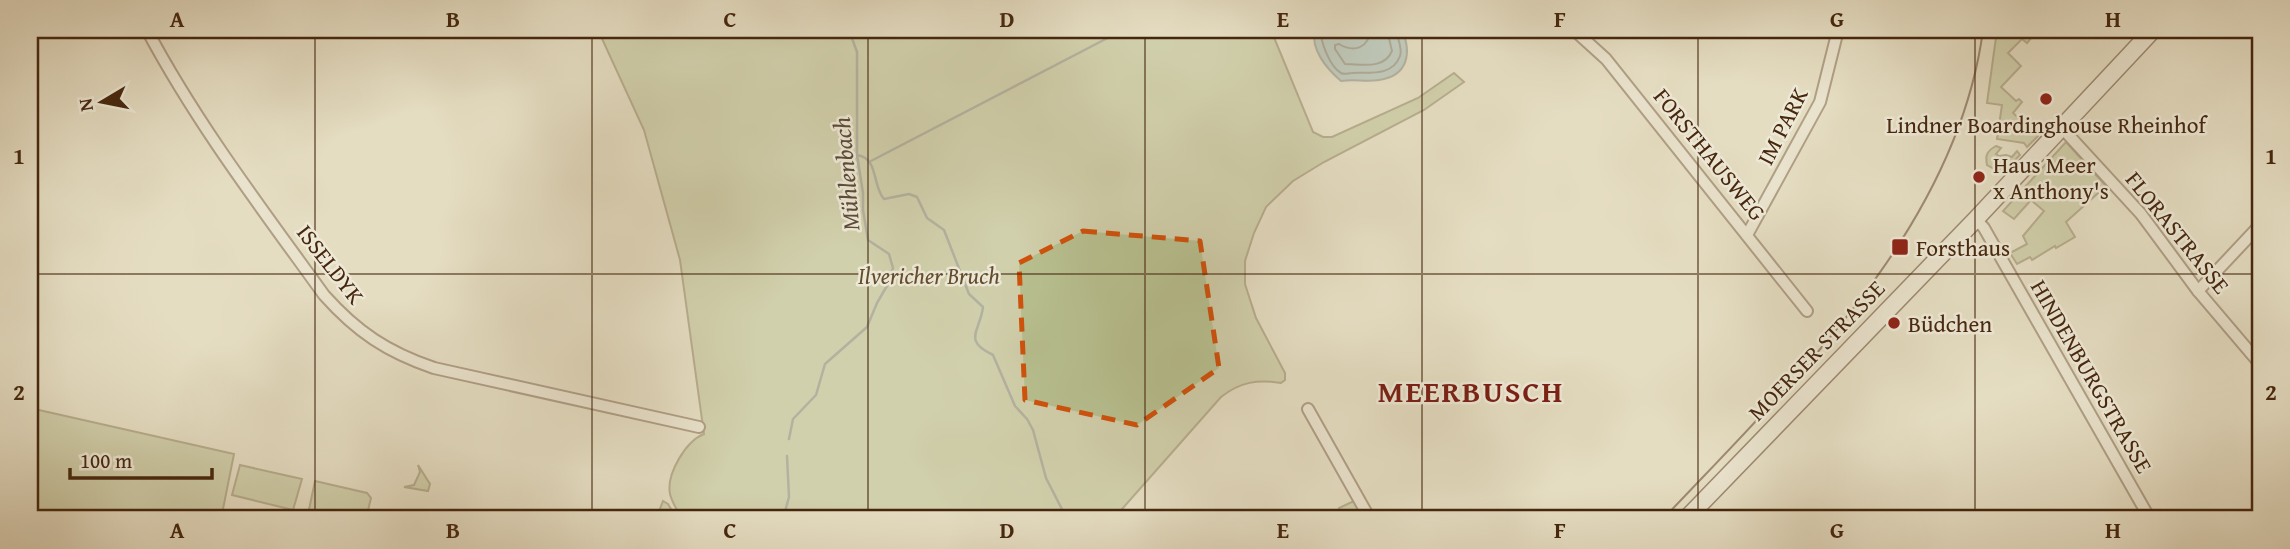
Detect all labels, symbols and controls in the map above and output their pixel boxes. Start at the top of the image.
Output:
text: A [170,2,185,35]
text: B [446,2,460,35]
text: C [723,2,737,35]
text: D [1000,2,1015,35]
text: E [1277,2,1289,35]
text: F [1554,2,1566,35]
text: G [1830,2,1844,35]
text: H [2105,2,2121,35]
north arrow [66,66,136,136]
street label: FORSTHAUSWEG [1646,81,1774,228]
street label: IM PARK [1749,81,1816,170]
marker: Lindner Boardinghouse Rheinhof [2038,91,2054,107]
text: N [70,96,100,114]
place label: Lindner Boardinghouse Rheinhof [1886,108,2208,141]
water label: Mühlenbach [824,116,868,232]
text: 1 [13,139,25,172]
text: 1 [2265,139,2277,172]
place label: Haus Meer x Anthony's [1993,148,2109,207]
street label: FLORASTRASSE [2118,164,2238,300]
marker: Haus Meer x Anthony's [1971,169,1987,185]
street label: ISSELDYK [289,217,373,311]
place label: Forsthaus [1916,231,2010,264]
marker: Forsthaus [1890,237,1910,257]
park label: Ilvericher Bruch [858,259,1000,292]
street label: MOERSER STRASSE [1740,272,1892,428]
street label: HINDENBURGSTRASSE [2023,273,2161,479]
place label: Büdchen [1908,307,1992,340]
marker: Büdchen [1886,315,1902,331]
district label: MEERBUSCH [1378,369,1564,413]
text: 2 [13,375,25,408]
text: 2 [2265,375,2277,408]
scale bar [70,437,212,481]
text: 100 m [80,445,132,476]
text: A [170,513,185,546]
text: B [446,513,460,546]
text: C [723,513,737,546]
text: D [1000,513,1015,546]
text: E [1277,513,1289,546]
text: F [1554,513,1566,546]
text: G [1830,513,1844,546]
text: H [2105,513,2121,546]

